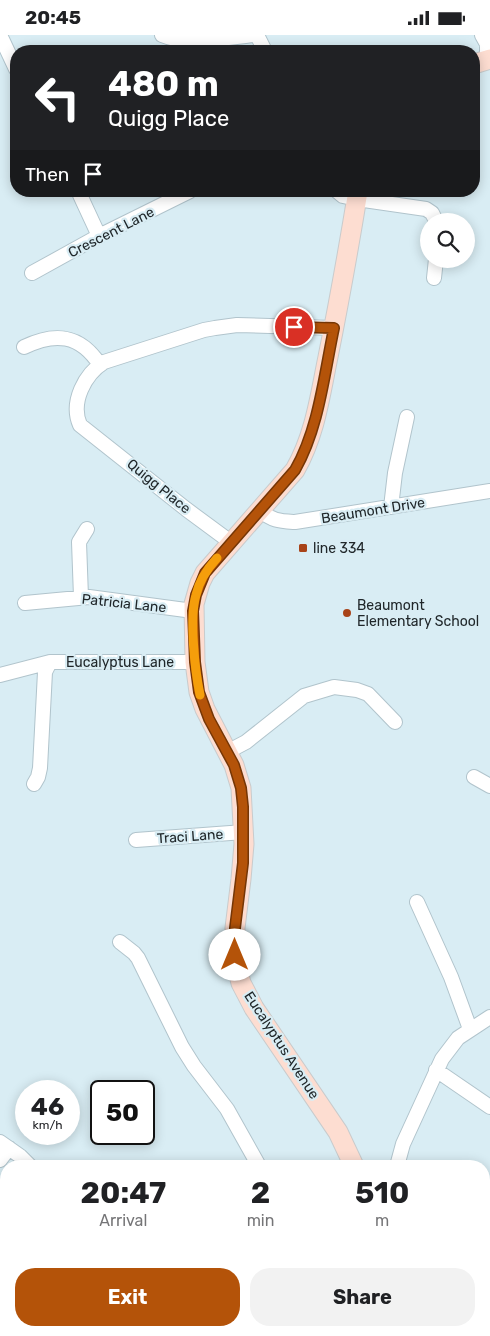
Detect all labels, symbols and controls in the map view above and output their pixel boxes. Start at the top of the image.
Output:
text: 20:45 [25,6,81,29]
text: 480 m [108,63,219,105]
icon: left [25,65,90,130]
text: Quigg Place [108,105,229,132]
icon: arrive [79,160,107,188]
text: Then [25,163,69,186]
street label: Crescent Lane [65,203,157,261]
map controls [420,213,475,268]
button: search [420,213,475,268]
pin [273,306,315,348]
icon: arrive [280,313,308,341]
street label: Quigg Place [123,456,194,517]
street label: Beaumont Drive [320,494,426,527]
place label: line 334 [313,540,365,557]
marker: line 334 [297,542,309,554]
street label: Patricia Lane [81,591,167,616]
place label: Beaumont Elementary School [357,597,479,630]
marker: Beaumont Elementary School [341,607,353,619]
street label: Eucalyptus Lane [66,654,174,671]
street label: Traci Lane [156,826,224,847]
position arrow [208,928,260,980]
street label: Eucalyptus Avenue [240,988,323,1102]
speed limit sign: 50 [90,1080,155,1145]
text: 46 [31,1092,64,1121]
text: km/h [33,1118,62,1132]
text: 20:47 [81,1175,166,1211]
text: 2 [251,1175,270,1211]
text: 510 [355,1175,409,1211]
text: Arrival [99,1211,147,1230]
text: min [247,1211,274,1230]
text: m [375,1211,389,1230]
button: Exit [15,1268,240,1326]
button: Share [250,1268,475,1326]

